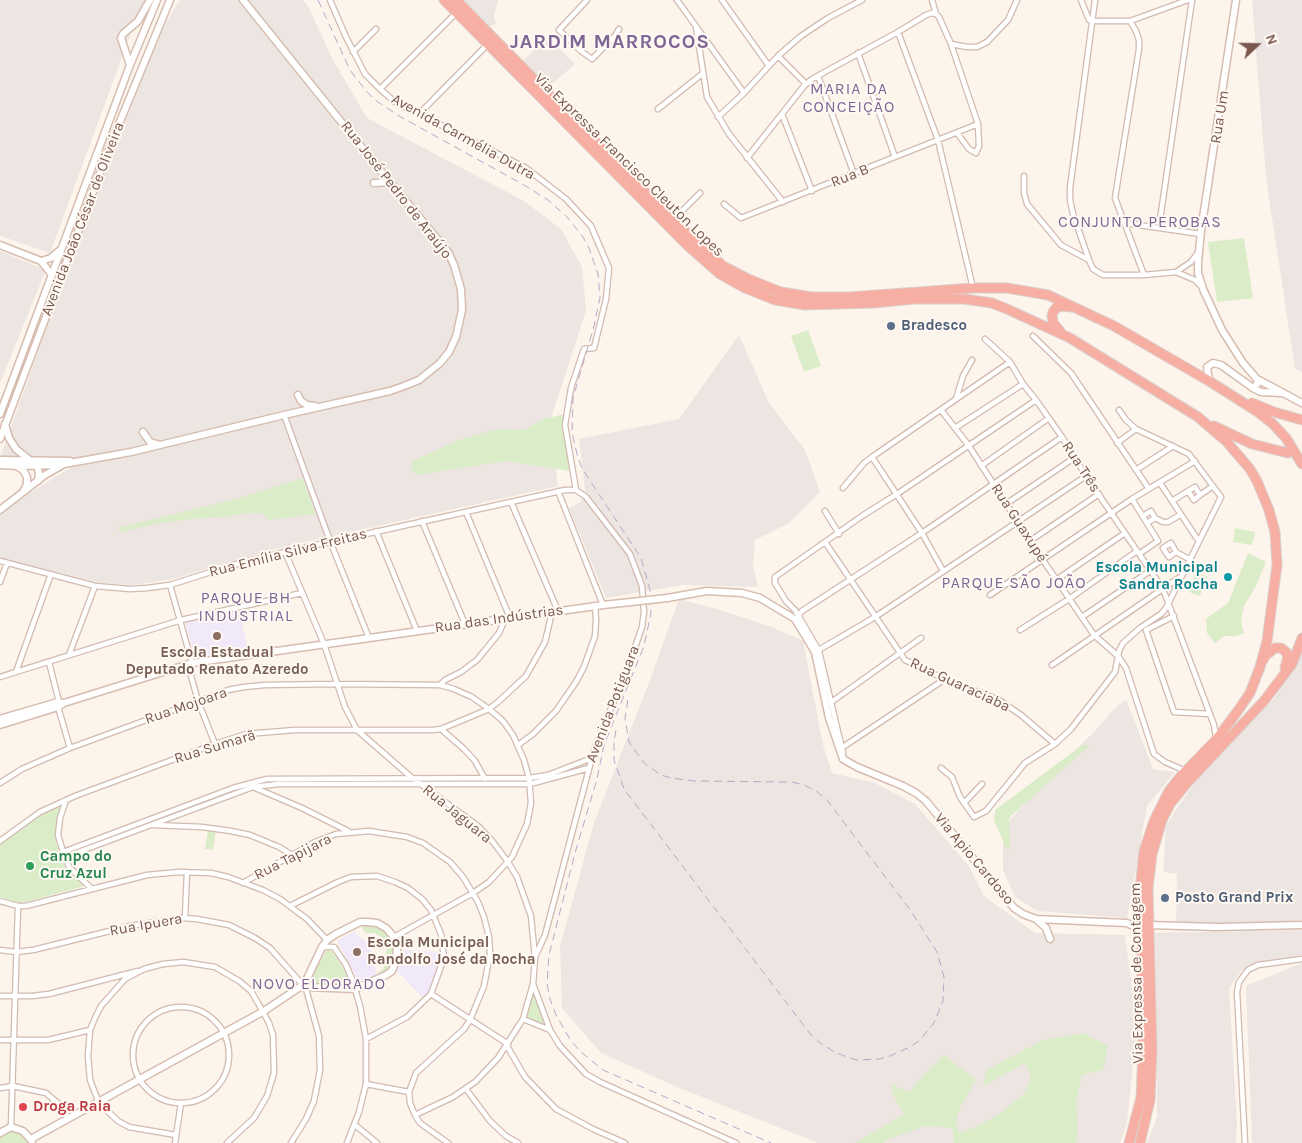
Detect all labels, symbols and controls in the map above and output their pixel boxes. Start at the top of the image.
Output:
north arrow [1232,20,1282,70]
district label: JARDIM MARROCOS [508,30,712,54]
text: N [1262,32,1281,47]
street label: Via Expressa Francisco Cleuton Lopes [530,69,728,261]
district label: MARIA DA CONCEIÇÃO [802,79,896,117]
street label: Rua Um [1207,89,1233,145]
street label: Avenida Carmélia Dutra [388,90,538,184]
street label: Rua José Pedro de Araújo [337,117,455,263]
street label: Avenida João César de Oliveira [38,120,128,318]
street label: Rua B [828,160,872,192]
district label: CONJUNTO PEROBAS [1056,212,1224,232]
place label: Bradesco [901,317,967,335]
marker: Bradesco [885,320,897,332]
street label: Rua Três [1058,438,1104,496]
street label: Rua Guaxupé [987,480,1051,566]
street label: Rua Emília Silva Freitas [207,525,369,581]
place label: Escola Municipal Sandra Rocha [1096,559,1218,594]
marker: Escola Municipal Sandra Rocha [1222,571,1234,583]
district label: PARQUE SÃO JOÃO [940,573,1088,593]
district label: PARQUE BH INDUSTRIAL [197,588,295,626]
street label: Rua das Indústrias [434,601,564,637]
marker: Escola Estadual Deputado Renato Azeredo [211,630,223,642]
street label: Avenida Potiguara [582,643,644,765]
place label: Escola Estadual Deputado Renato Azeredo [125,644,309,679]
street label: Rua Guaraciaba [907,654,1013,716]
street label: Rua Mojoara [142,684,230,728]
street label: Rua Sumarã [172,726,258,768]
street label: Rua Jaguara [419,781,495,847]
street label: Via Apio Cardoso [930,809,1018,909]
street label: Rua Tapijara [251,830,335,884]
place label: Campo do Cruz Azul [40,848,112,883]
marker: Campo do Cruz Azul [24,860,36,872]
street label: Via Expressa de Contagem [1126,882,1148,1064]
place label: Posto Grand Prix [1175,889,1293,907]
marker: Posto Grand Prix [1159,892,1171,904]
street label: Rua Ipuera [108,910,184,940]
place label: Escola Municipal Randolfo José da Rocha [367,934,536,969]
marker: Escola Municipal Randolfo José da Rocha [351,946,363,958]
district label: NOVO ELDORADO [250,974,388,994]
place label: Droga Raia [33,1098,111,1116]
marker: Droga Raia [17,1101,29,1113]

